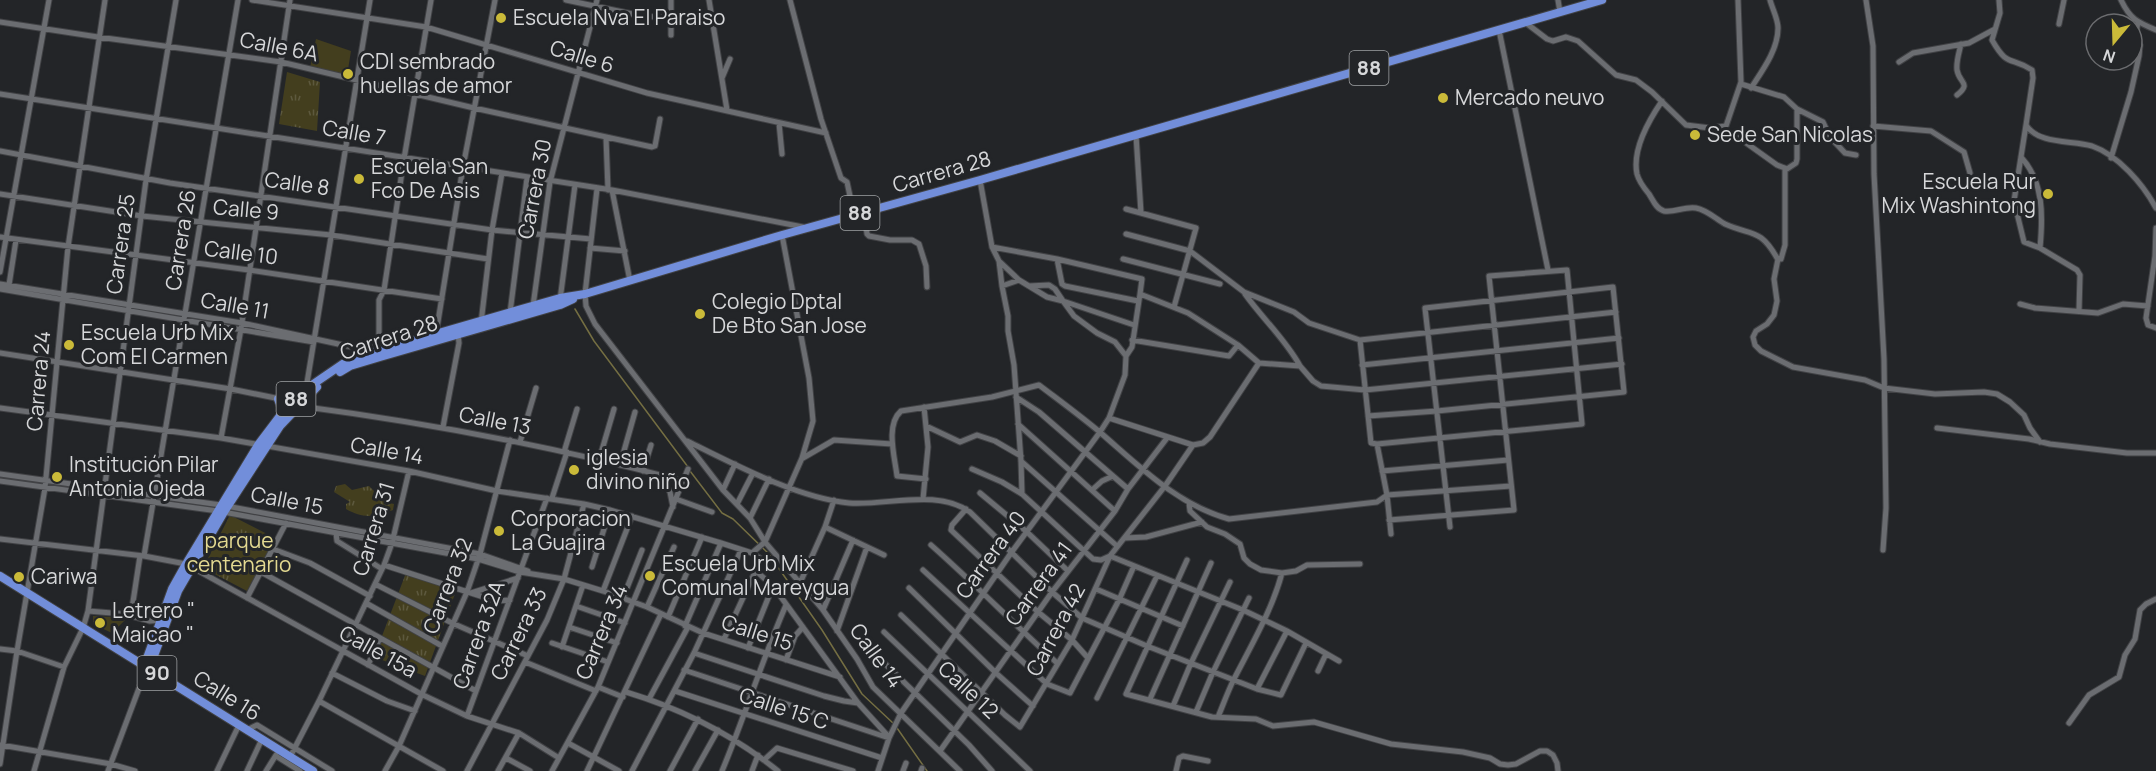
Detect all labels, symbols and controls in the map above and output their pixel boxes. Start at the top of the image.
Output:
place label: Escuela Nva El Paraiso [513,3,726,31]
marker: Escuela Nva El Paraiso [494,11,508,25]
north arrow [2084,12,2144,72]
street label: Calle 6A [238,25,321,67]
street label: Calle 6 [547,33,618,79]
text: N [2100,44,2118,68]
place label: CDI sembrado huellas de amor [360,47,513,99]
road number: 88 [1350,51,1388,85]
marker: CDI sembrado huellas de amor [341,67,355,81]
place label: Mercado neuvo [1455,83,1604,111]
marker: Mercado neuvo [1436,91,1450,105]
street label: Calle 7 [320,113,388,151]
place label: Sede San Nicolas [1707,120,1873,148]
marker: Sede San Nicolas [1688,128,1702,142]
street label: Carrera 30 [511,136,557,241]
street label: Carrera 28 [889,144,994,198]
place label: Escuela San Fco De Asis [371,152,488,204]
street label: Calle 8 [263,165,331,201]
place label: Escuela Rur Mix Washintong [1882,167,2036,219]
marker: Escuela San Fco De Asis [352,172,366,186]
street label: Carrera 26 [158,187,202,292]
marker: Escuela Rur Mix Washintong [2041,187,2055,201]
street label: Carrera 25 [99,192,141,296]
street label: Calle 9 [212,192,280,226]
road number: 88 [840,196,880,230]
street label: Calle 10 [203,234,280,270]
street label: Calle 11 [199,285,272,325]
place label: Colegio Dptal De Bto San Jose [712,287,867,339]
marker: Colegio Dptal De Bto San Jose [693,307,707,321]
street label: Carrera 28 [336,308,441,366]
place label: Escuela Urb Mix Com El Carmen [81,318,234,370]
street label: Carrera 24 [20,329,56,432]
marker: Escuela Urb Mix Com El Carmen [62,338,76,352]
road number: 88 [276,382,316,416]
street label: Calle 13 [457,399,534,441]
street label: Calle 14 [349,430,426,470]
place label: iglesia divino niño [586,443,690,495]
place label: Institución Pilar Antonia Ojeda [69,450,219,502]
marker: iglesia divino niño [567,463,581,477]
marker: Institución Pilar Antonia Ojeda [50,470,64,484]
street label: Carrera 31 [346,478,401,579]
street label: Calle 15 [249,479,326,521]
place label: Corporacion La Guajira [511,504,631,556]
street label: Carrera 40 [949,505,1032,604]
marker: Corporacion La Guajira [492,524,506,538]
park label: parque centenario [187,526,291,578]
street label: Carrera 32 [416,534,478,638]
street label: Carrera 41 [998,536,1078,631]
place label: Escuela Urb Mix Comunal Mareygua [662,549,849,601]
place label: Cariwa [31,562,97,590]
marker: Escuela Urb Mix Comunal Mareygua [643,569,657,583]
marker: Cariwa [12,570,26,584]
street label: Carrera 32A [446,577,511,693]
street label: Carrera 42 [1019,578,1091,681]
street label: Carrera 34 [568,580,634,684]
street label: Carrera 33 [484,582,553,685]
place label: Letrero " Maicao " [112,596,195,648]
street label: Calle 15 [718,607,796,657]
marker: Letrero " Maicao " [93,616,107,630]
street label: Calle 14 [844,617,910,693]
street label: Calle 15a [335,618,422,684]
street label: Calle 12 [932,654,1005,724]
road number: 90 [138,656,176,690]
street label: Calle 16 [189,664,266,727]
street label: Calle 15 C [736,680,833,736]

